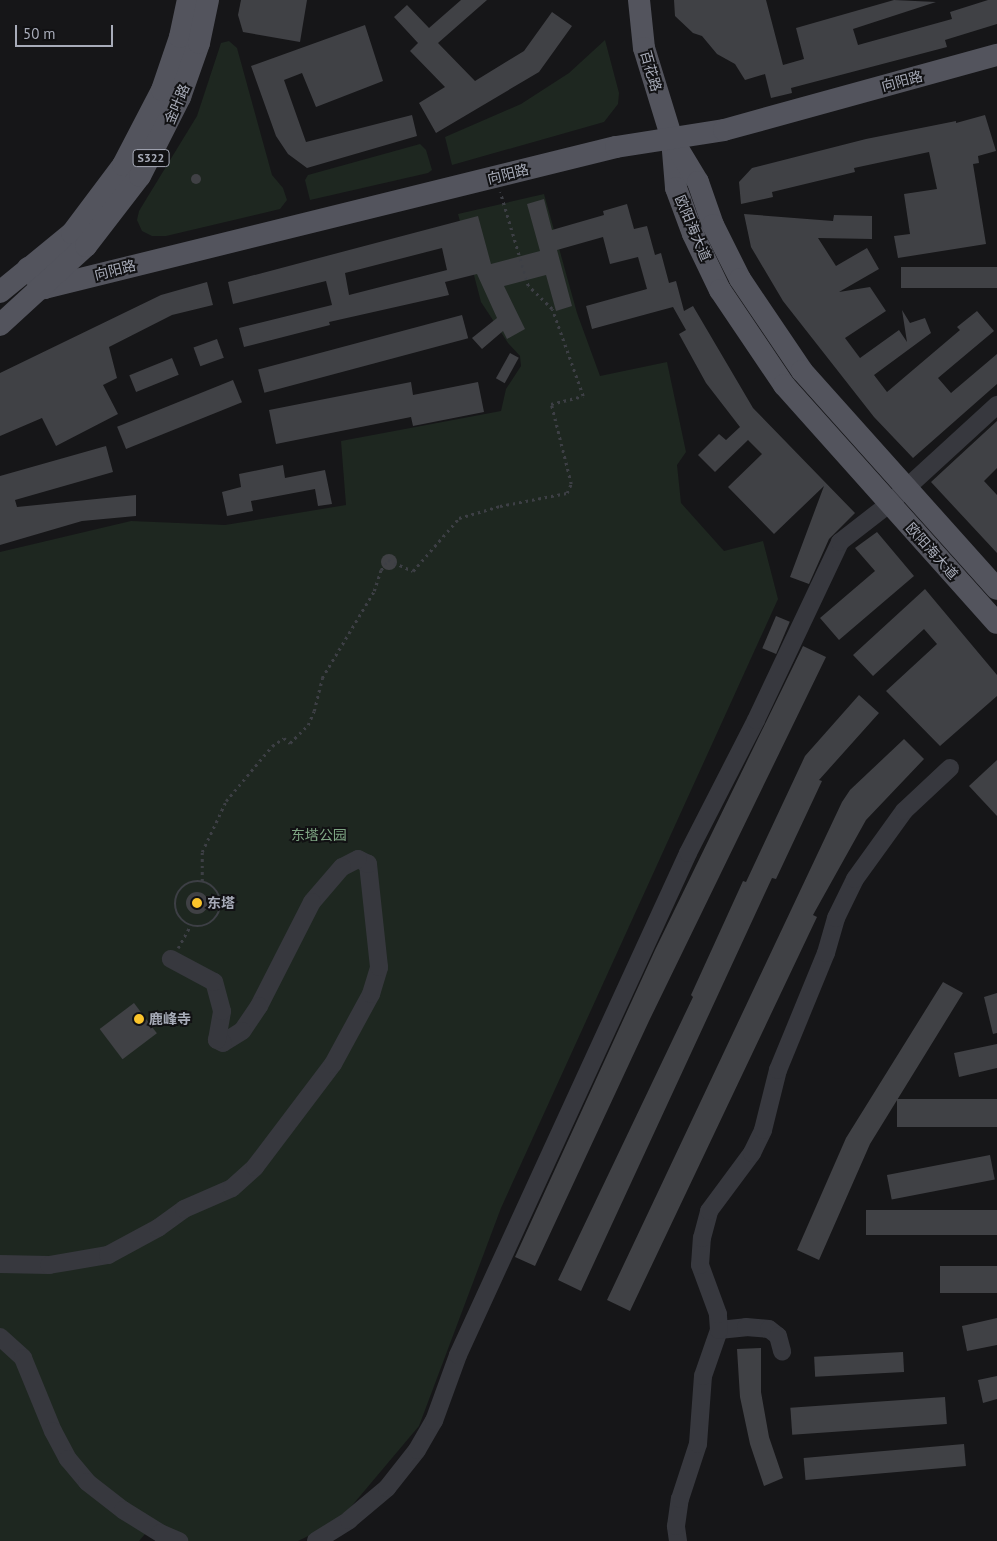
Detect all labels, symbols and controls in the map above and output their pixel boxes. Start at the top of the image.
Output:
scale bar [18,15,115,47]
text: 50 m [23,24,56,43]
street label: 百花路 [637,48,665,94]
street label: 向阳路 [880,67,924,95]
street label: 金叶路 [161,81,193,127]
road number: S322 [132,148,170,168]
street label: 向阳路 [486,161,530,187]
street label: 欧阳海大道 [672,193,714,263]
street label: 向阳路 [93,257,137,283]
street label: 欧阳海大道 [902,519,962,583]
park label: 东塔公园 [291,827,347,843]
place label: 东塔 [207,895,235,911]
marker: 东塔 [191,897,203,909]
place label: 鹿峰寺 [149,1011,191,1027]
marker: 鹿峰寺 [133,1013,145,1025]

